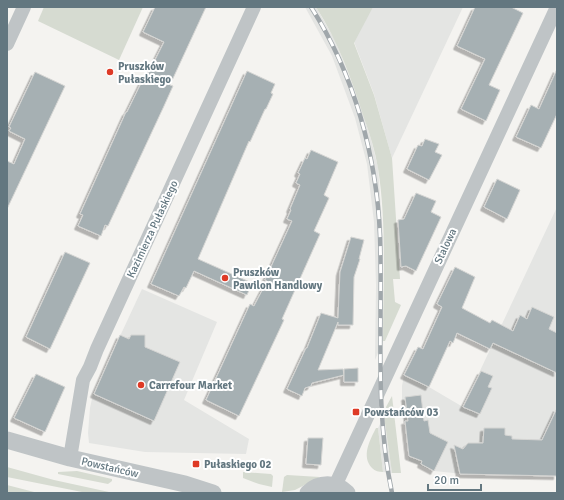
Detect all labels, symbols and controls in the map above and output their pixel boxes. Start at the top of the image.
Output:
place label: Pruszków Pułaskiego [118,60,171,86]
marker: Pruszków Pułaskiego [105,67,115,77]
street label: Kazimierza Pułaskiego [124,178,181,280]
street label: Stalowa [432,226,459,266]
place label: Pruszków Pawilon Handlowy [233,266,323,292]
marker: Pruszków Pawilon Handlowy [220,273,230,283]
place label: Carrefour Market [149,379,232,392]
marker: Carrefour Market [136,380,146,390]
place label: Powstańców 03 [364,406,438,419]
marker: Powstańców 03 [351,407,361,417]
street label: Powstańców [80,455,140,480]
place label: Pułaskiego 02 [204,458,271,471]
marker: Pułaskiego 02 [191,459,201,469]
scale bar [428,466,481,492]
text: 20 m [434,473,459,488]

